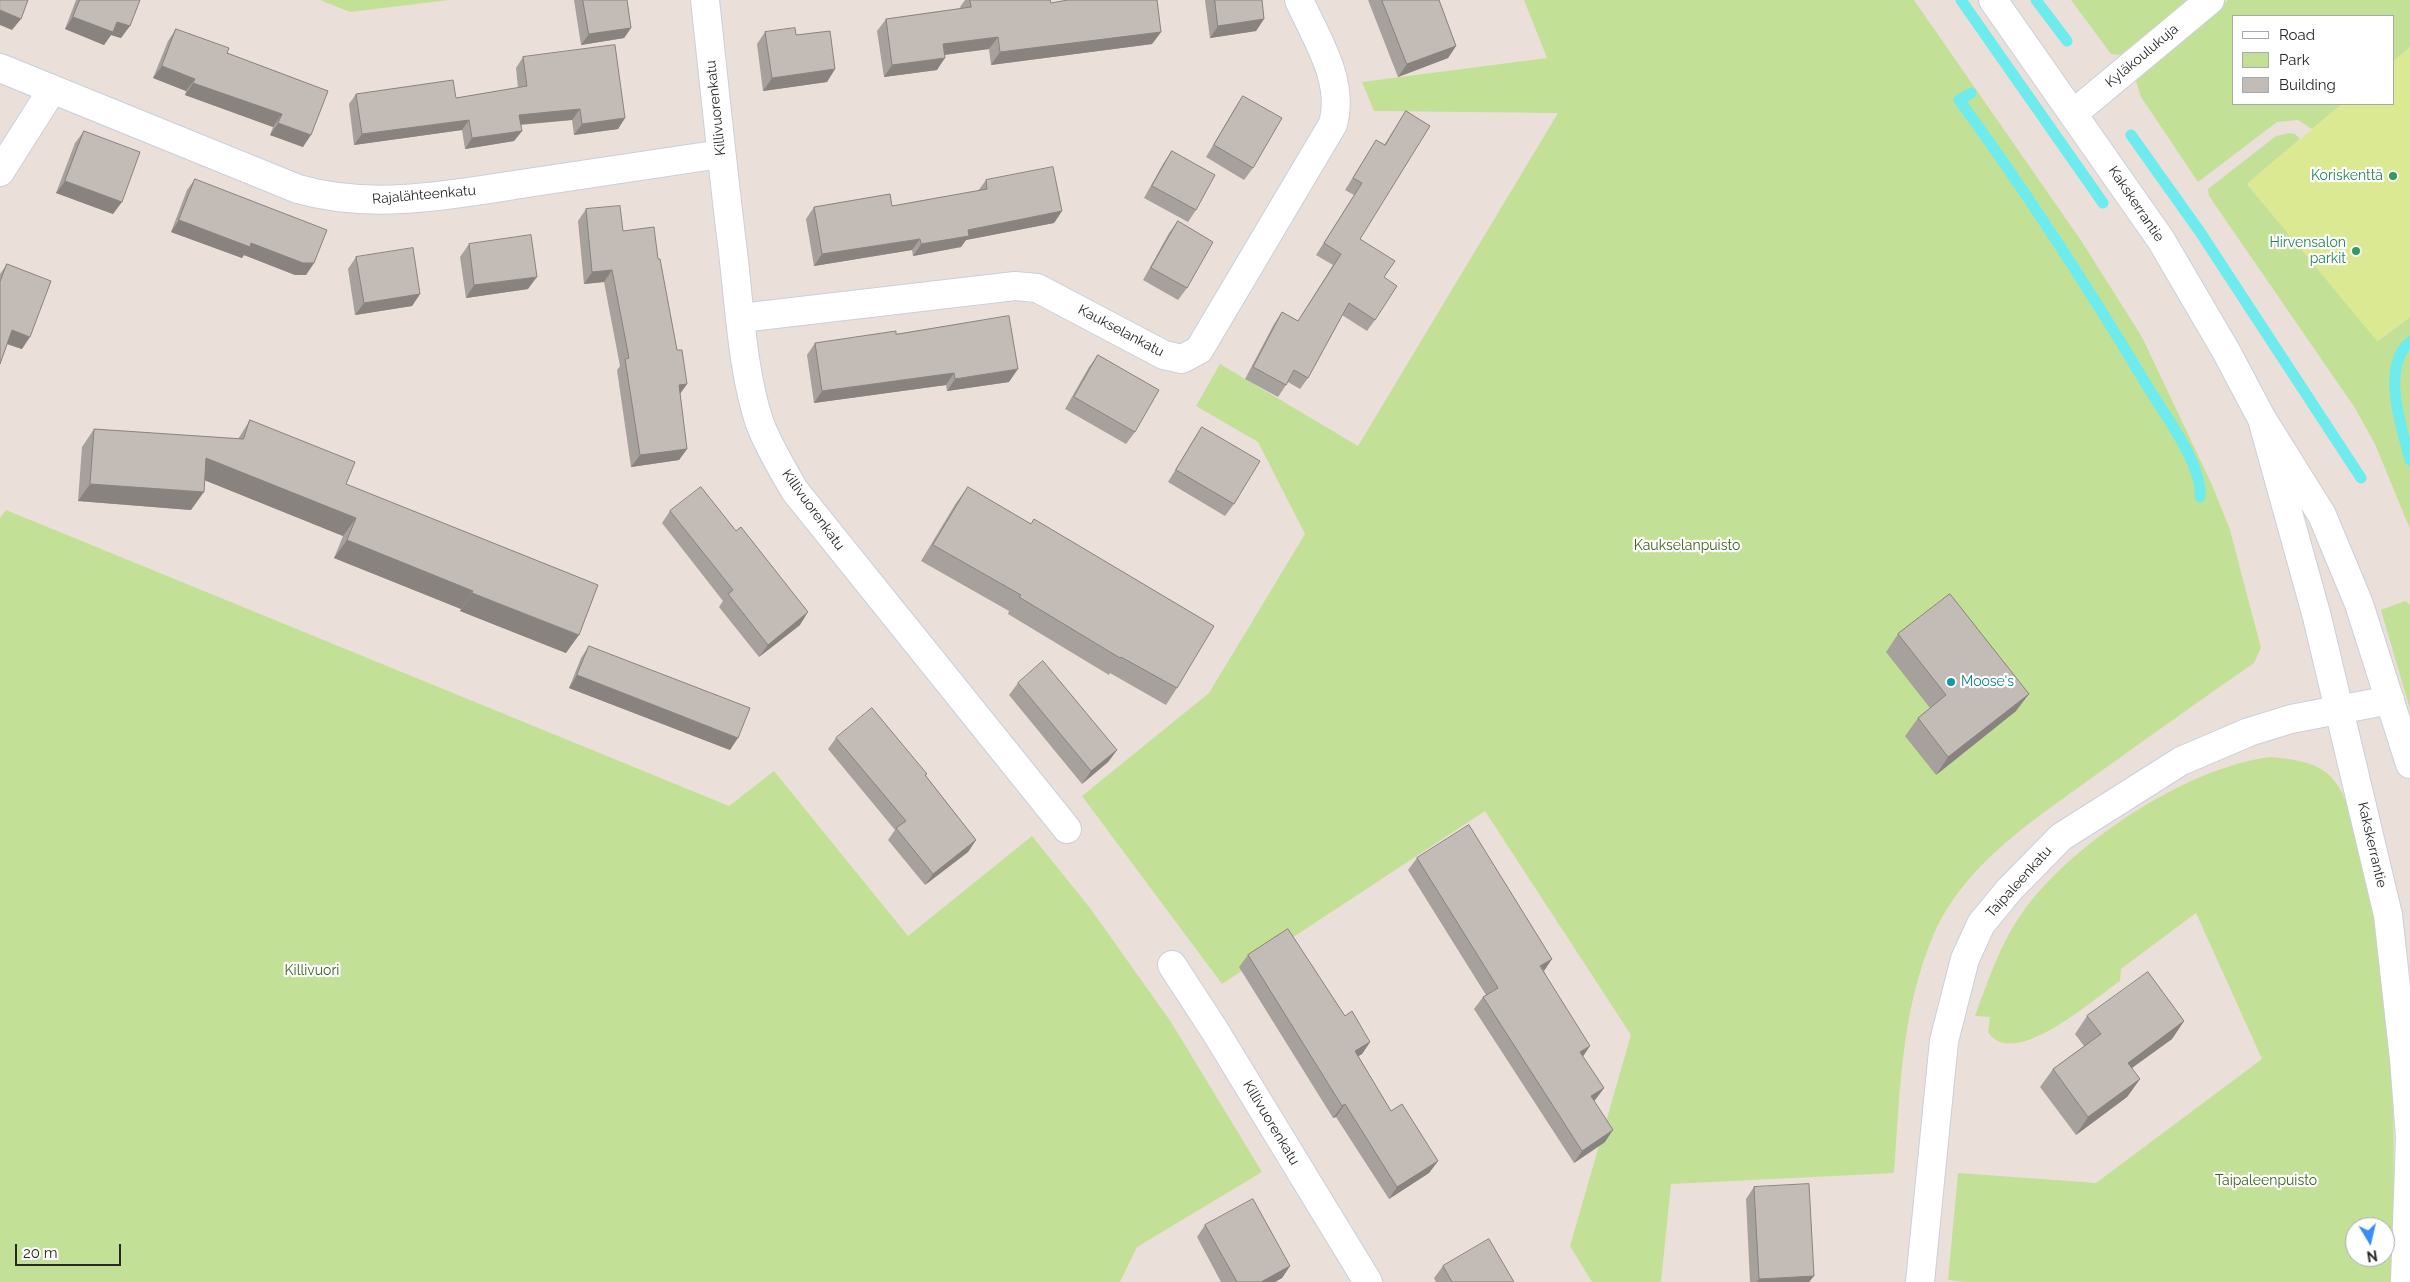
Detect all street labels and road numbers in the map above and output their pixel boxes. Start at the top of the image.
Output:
street label: Kyläkoulukuja [2102,21,2182,91]
street label: Killivuorenkatu [703,59,729,157]
street label: Kakskerrantie [2105,163,2167,245]
street label: Rajalähteenkatu [371,182,477,208]
street label: Kaukselankatu [1075,301,1167,361]
street label: Killivuorenkatu [778,466,848,554]
street label: Kakskerrantie [2354,800,2390,890]
street label: Taipaleenkatu [1983,843,2055,921]
street label: Killivuorenkatu [1239,1078,1303,1168]

